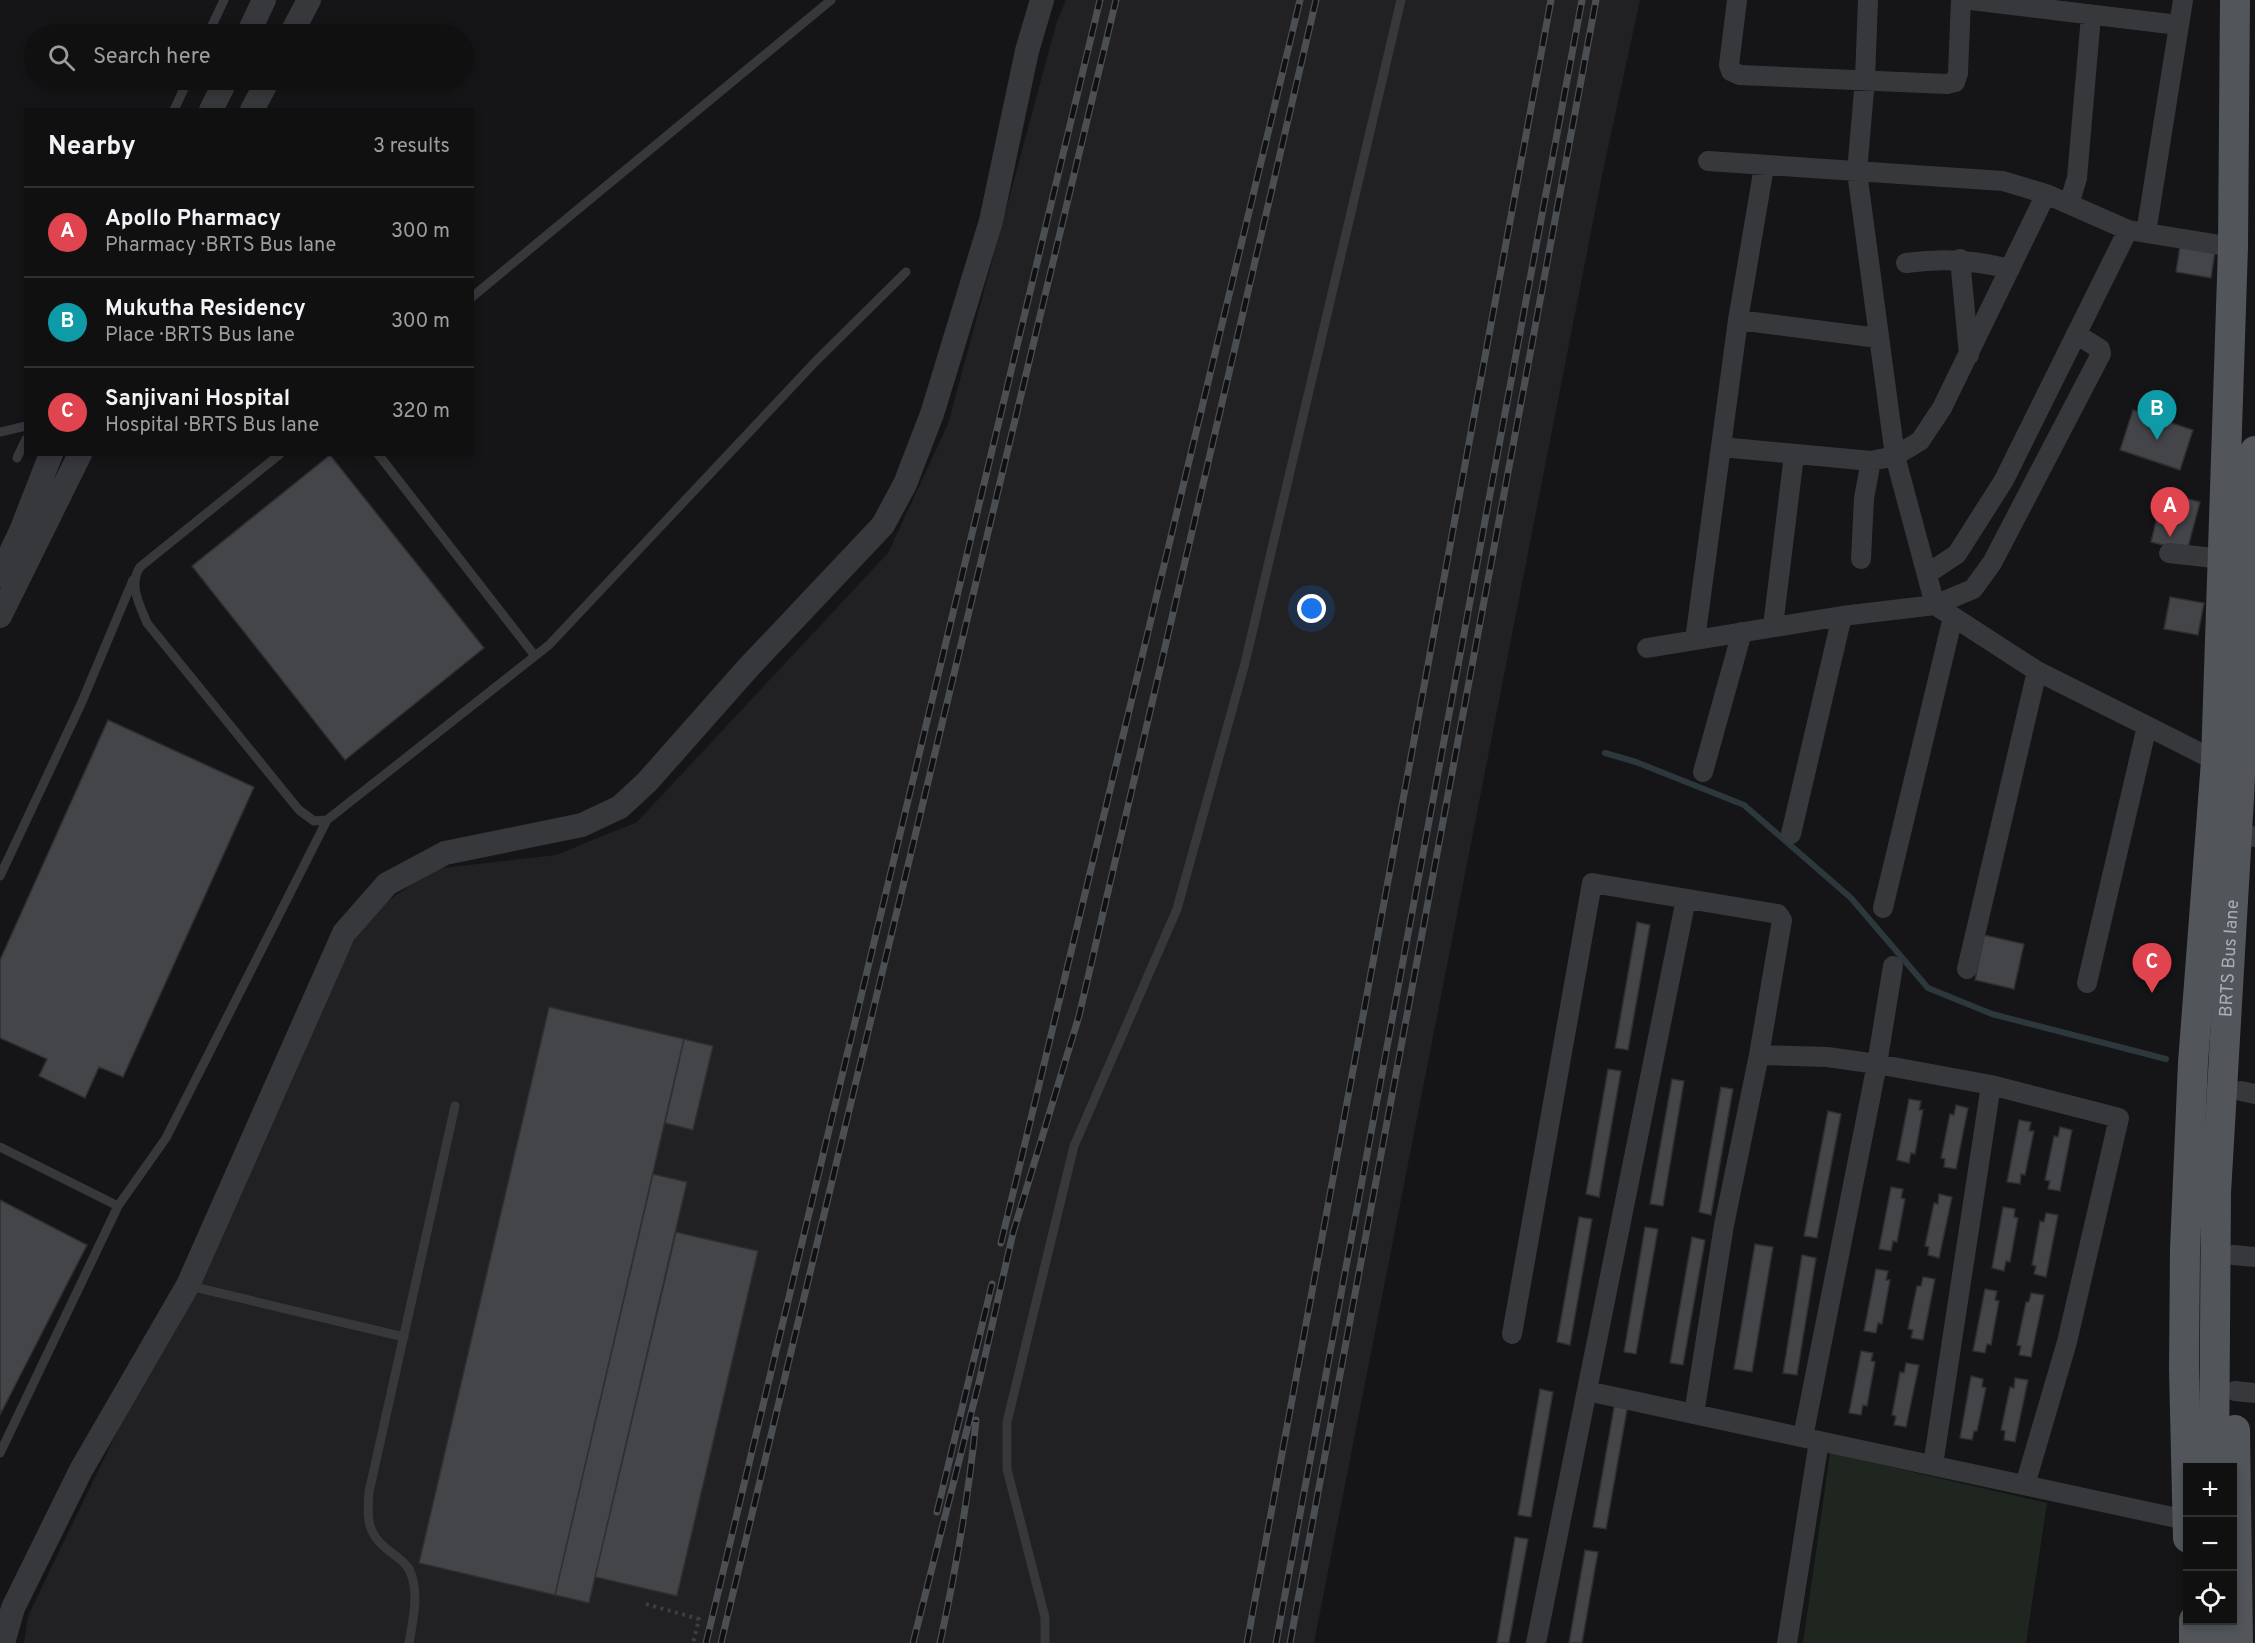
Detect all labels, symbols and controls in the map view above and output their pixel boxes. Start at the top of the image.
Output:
search box [24,24,474,90]
icon: search [45,41,78,74]
text: Search here [93,44,211,71]
text: Nearby [48,131,136,164]
text: 3 results [373,134,450,160]
text: Apollo Pharmacy [105,206,281,233]
text: A [60,219,75,245]
text: 300 m [391,219,450,245]
text: Pharmacy · BRTS Bus lane [105,233,336,259]
text: Mukutha Residency [105,296,306,323]
text: B [61,309,74,335]
text: 300 m [391,309,450,335]
text: Place · BRTS Bus lane [105,323,295,349]
text: Sanjivani Hospital [105,386,290,413]
pin: B [2138,390,2176,440]
text: C [61,399,74,425]
text: 320 m [392,399,450,425]
text: Hospital · BRTS Bus lane [105,413,319,439]
pin: A [2150,488,2190,537]
your location [1297,594,1326,623]
street label: BRTS Bus lane [2215,899,2245,1018]
pin: C [2132,944,2172,993]
map controls [2183,1463,2237,1625]
button: + [2183,1463,2237,1517]
button: − [2183,1517,2237,1571]
button: locate [2183,1571,2237,1625]

